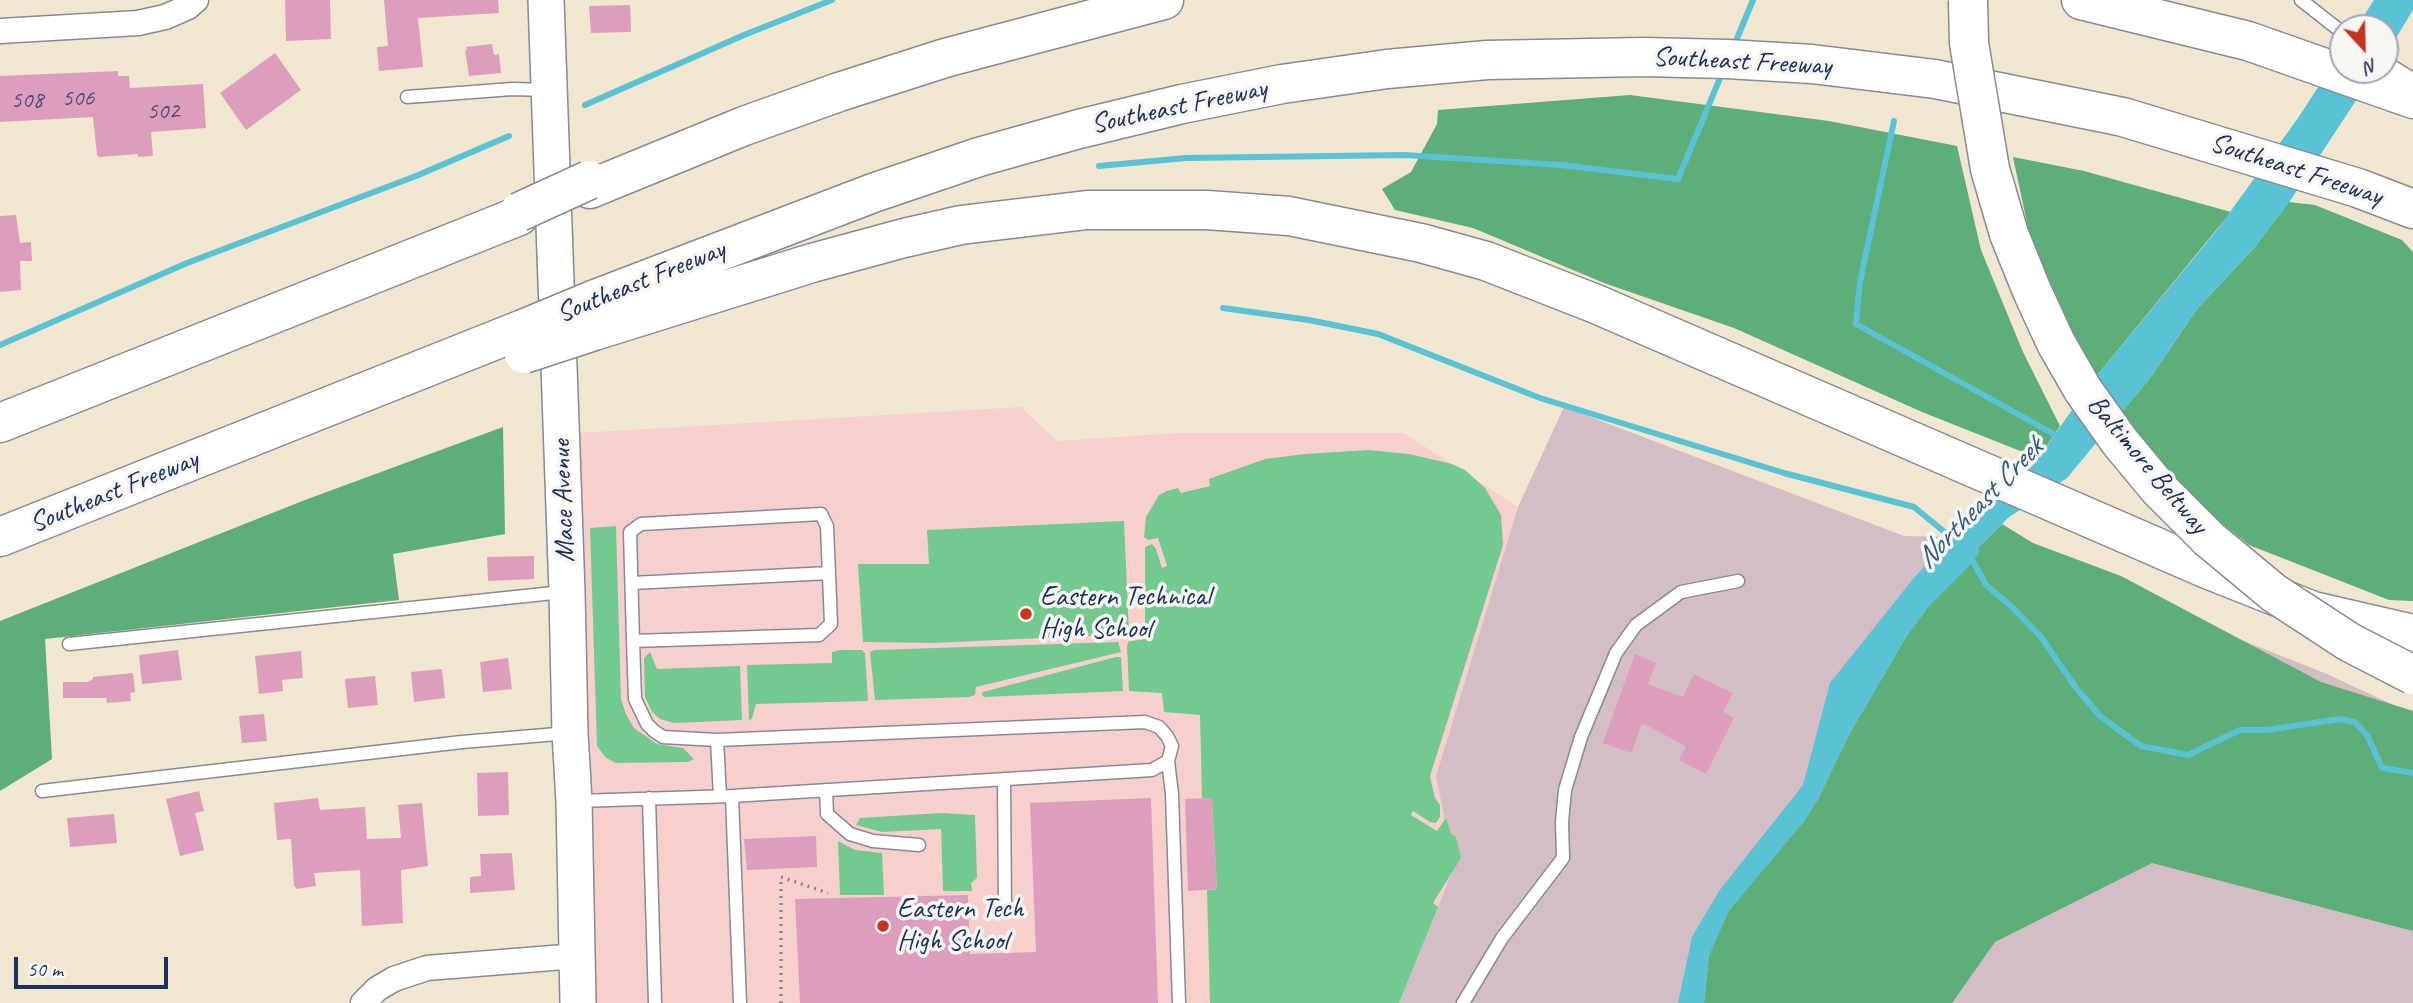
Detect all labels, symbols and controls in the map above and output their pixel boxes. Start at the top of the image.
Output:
north arrow [2329,14,2399,84]
street label: Southeast Freeway [1652,41,1832,83]
text: N [2361,53,2381,80]
street label: Southeast Freeway [1088,72,1270,142]
house number: 506 [62,85,94,113]
house number: 508 [11,87,43,115]
house number: 502 [147,98,179,126]
street label: Southeast Freeway [2206,126,2386,214]
street label: Southeast Freeway [552,233,730,331]
street label: Baltimore Beltway [2079,389,2215,541]
water label: Northeast Creek [1909,431,2051,577]
street label: Mace Avenue [545,439,583,563]
street label: Southeast Freeway [25,443,203,541]
place label: Eastern Technical High School [1040,581,1210,647]
marker: Eastern Technical High School [1018,606,1034,622]
place label: Eastern Tech High School [897,893,1023,959]
marker: Eastern Tech High School [875,918,891,934]
scale bar [18,944,172,988]
text: 50 m [27,956,63,982]

